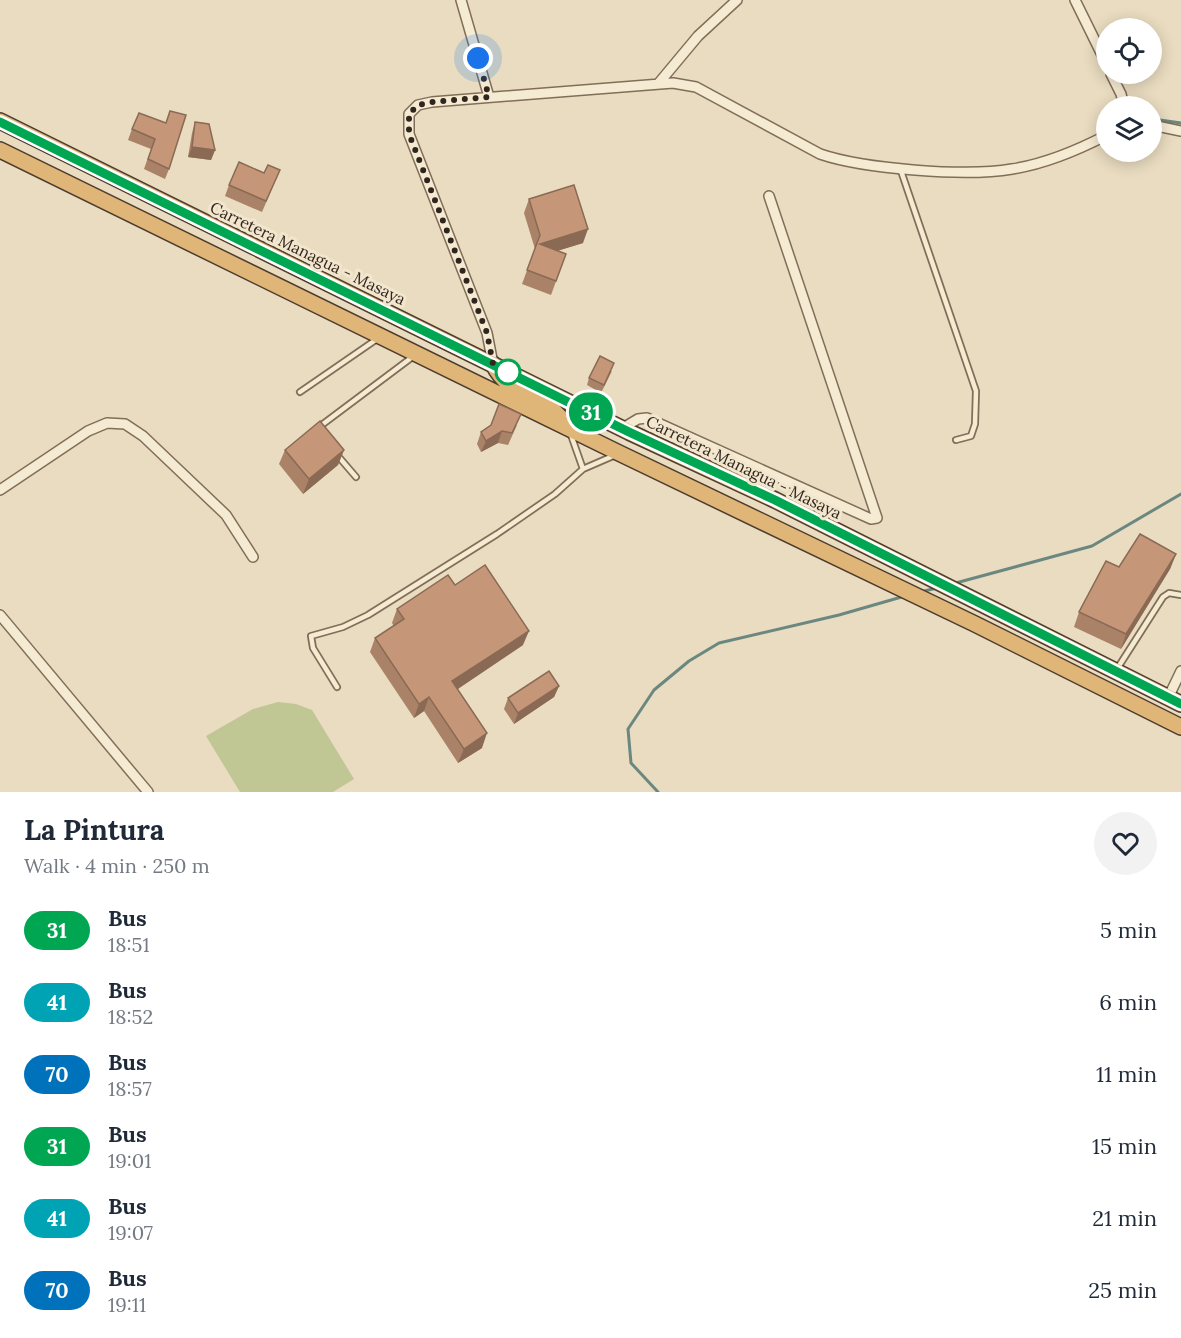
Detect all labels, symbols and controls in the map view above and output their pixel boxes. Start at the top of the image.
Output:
map controls [1096,18,1162,162]
button: locate [1096,18,1162,84]
your location [463,43,493,73]
button: layers [1096,96,1162,162]
street label: Carretera Managua - Masaya [207,197,409,309]
unlabelled marker [495,359,521,385]
line badge: 31 [564,392,618,432]
text: 31 [581,399,601,426]
street label: Carretera Managua - Masaya [643,411,845,523]
text: La Pintura [24,812,165,848]
button: heart [1094,812,1157,875]
text: Walk · 4 min · 250 m [24,853,210,878]
text: Bus [108,904,147,932]
text: 5 min [1100,916,1157,944]
text: 31 [47,917,67,944]
text: 18:51 [108,932,150,957]
text: Bus [108,976,147,1004]
text: 6 min [1099,988,1157,1016]
text: 41 [47,989,67,1016]
text: 18:52 [108,1004,153,1029]
text: Bus [108,1048,147,1076]
text: 11 min [1096,1060,1157,1088]
text: 70 [45,1061,69,1088]
text: 18:57 [108,1076,152,1101]
text: Bus [108,1120,147,1148]
text: 15 min [1092,1132,1157,1160]
text: 31 [47,1133,67,1160]
text: 19:01 [108,1148,152,1173]
text: Bus [108,1192,147,1220]
text: 21 min [1092,1204,1157,1232]
text: 41 [47,1205,67,1232]
text: 19:07 [108,1220,153,1245]
text: Bus [108,1264,147,1292]
text: 25 min [1088,1276,1157,1304]
text: 70 [45,1277,69,1304]
text: 19:11 [108,1292,146,1317]

